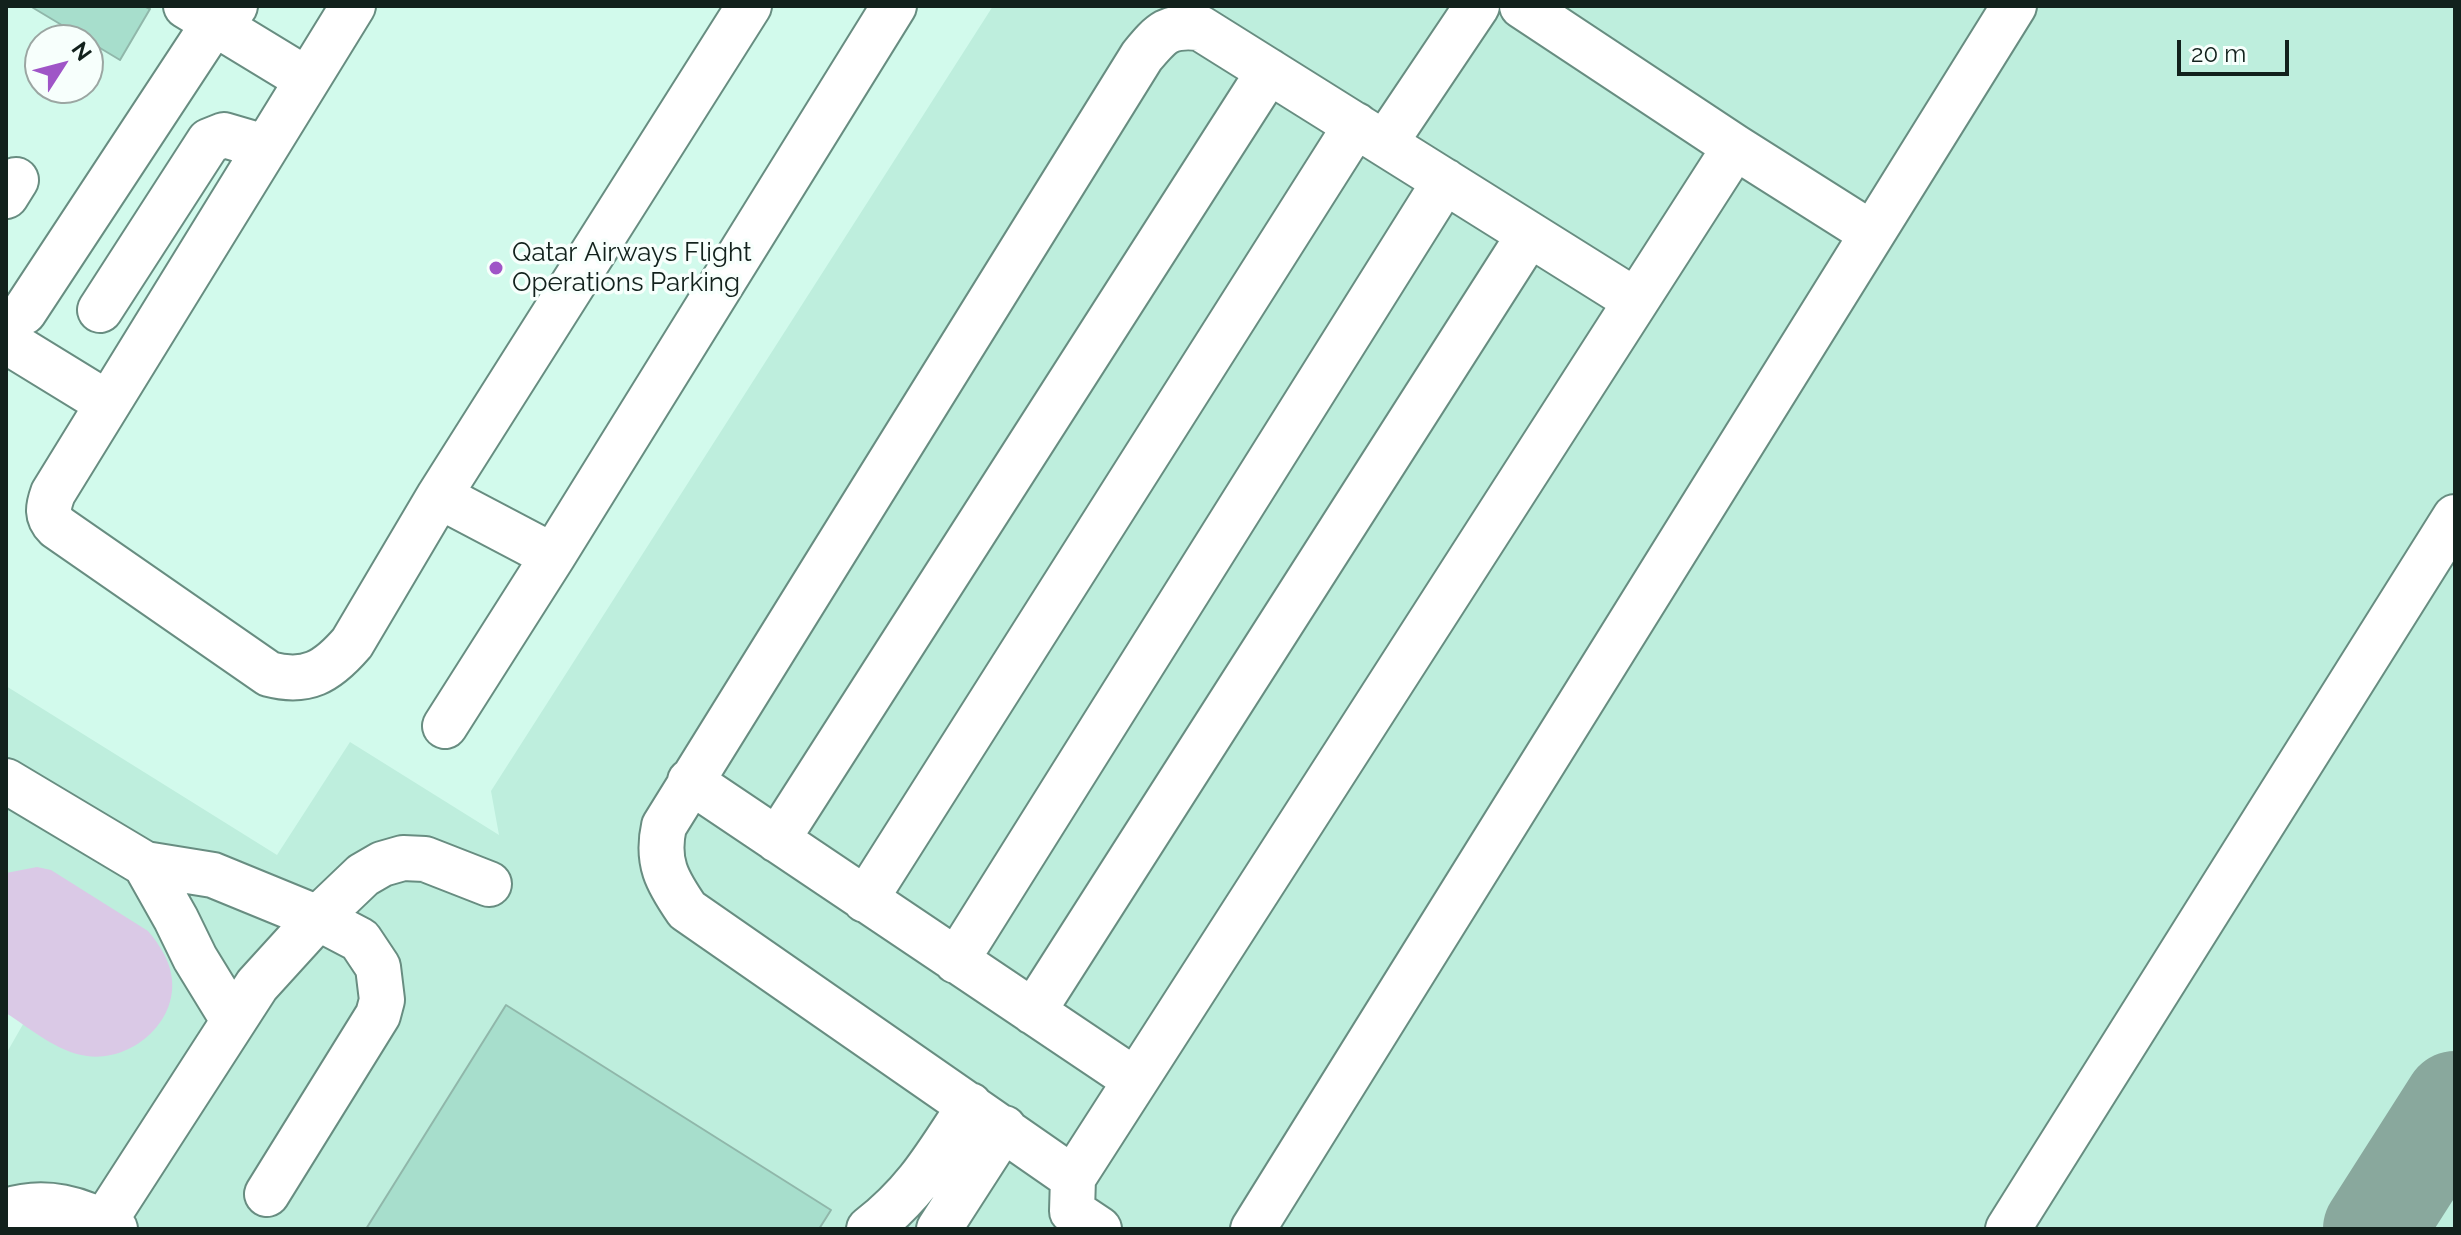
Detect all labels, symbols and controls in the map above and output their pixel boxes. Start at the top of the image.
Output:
north arrow [24,24,104,104]
scale bar [2181,24,2293,74]
text: N [66,37,97,65]
text: 20 m [2191,39,2246,68]
place label: Qatar Airways Flight Operations Parking [512,237,752,298]
marker: Qatar Airways Flight Operations Parking [487,259,505,277]

